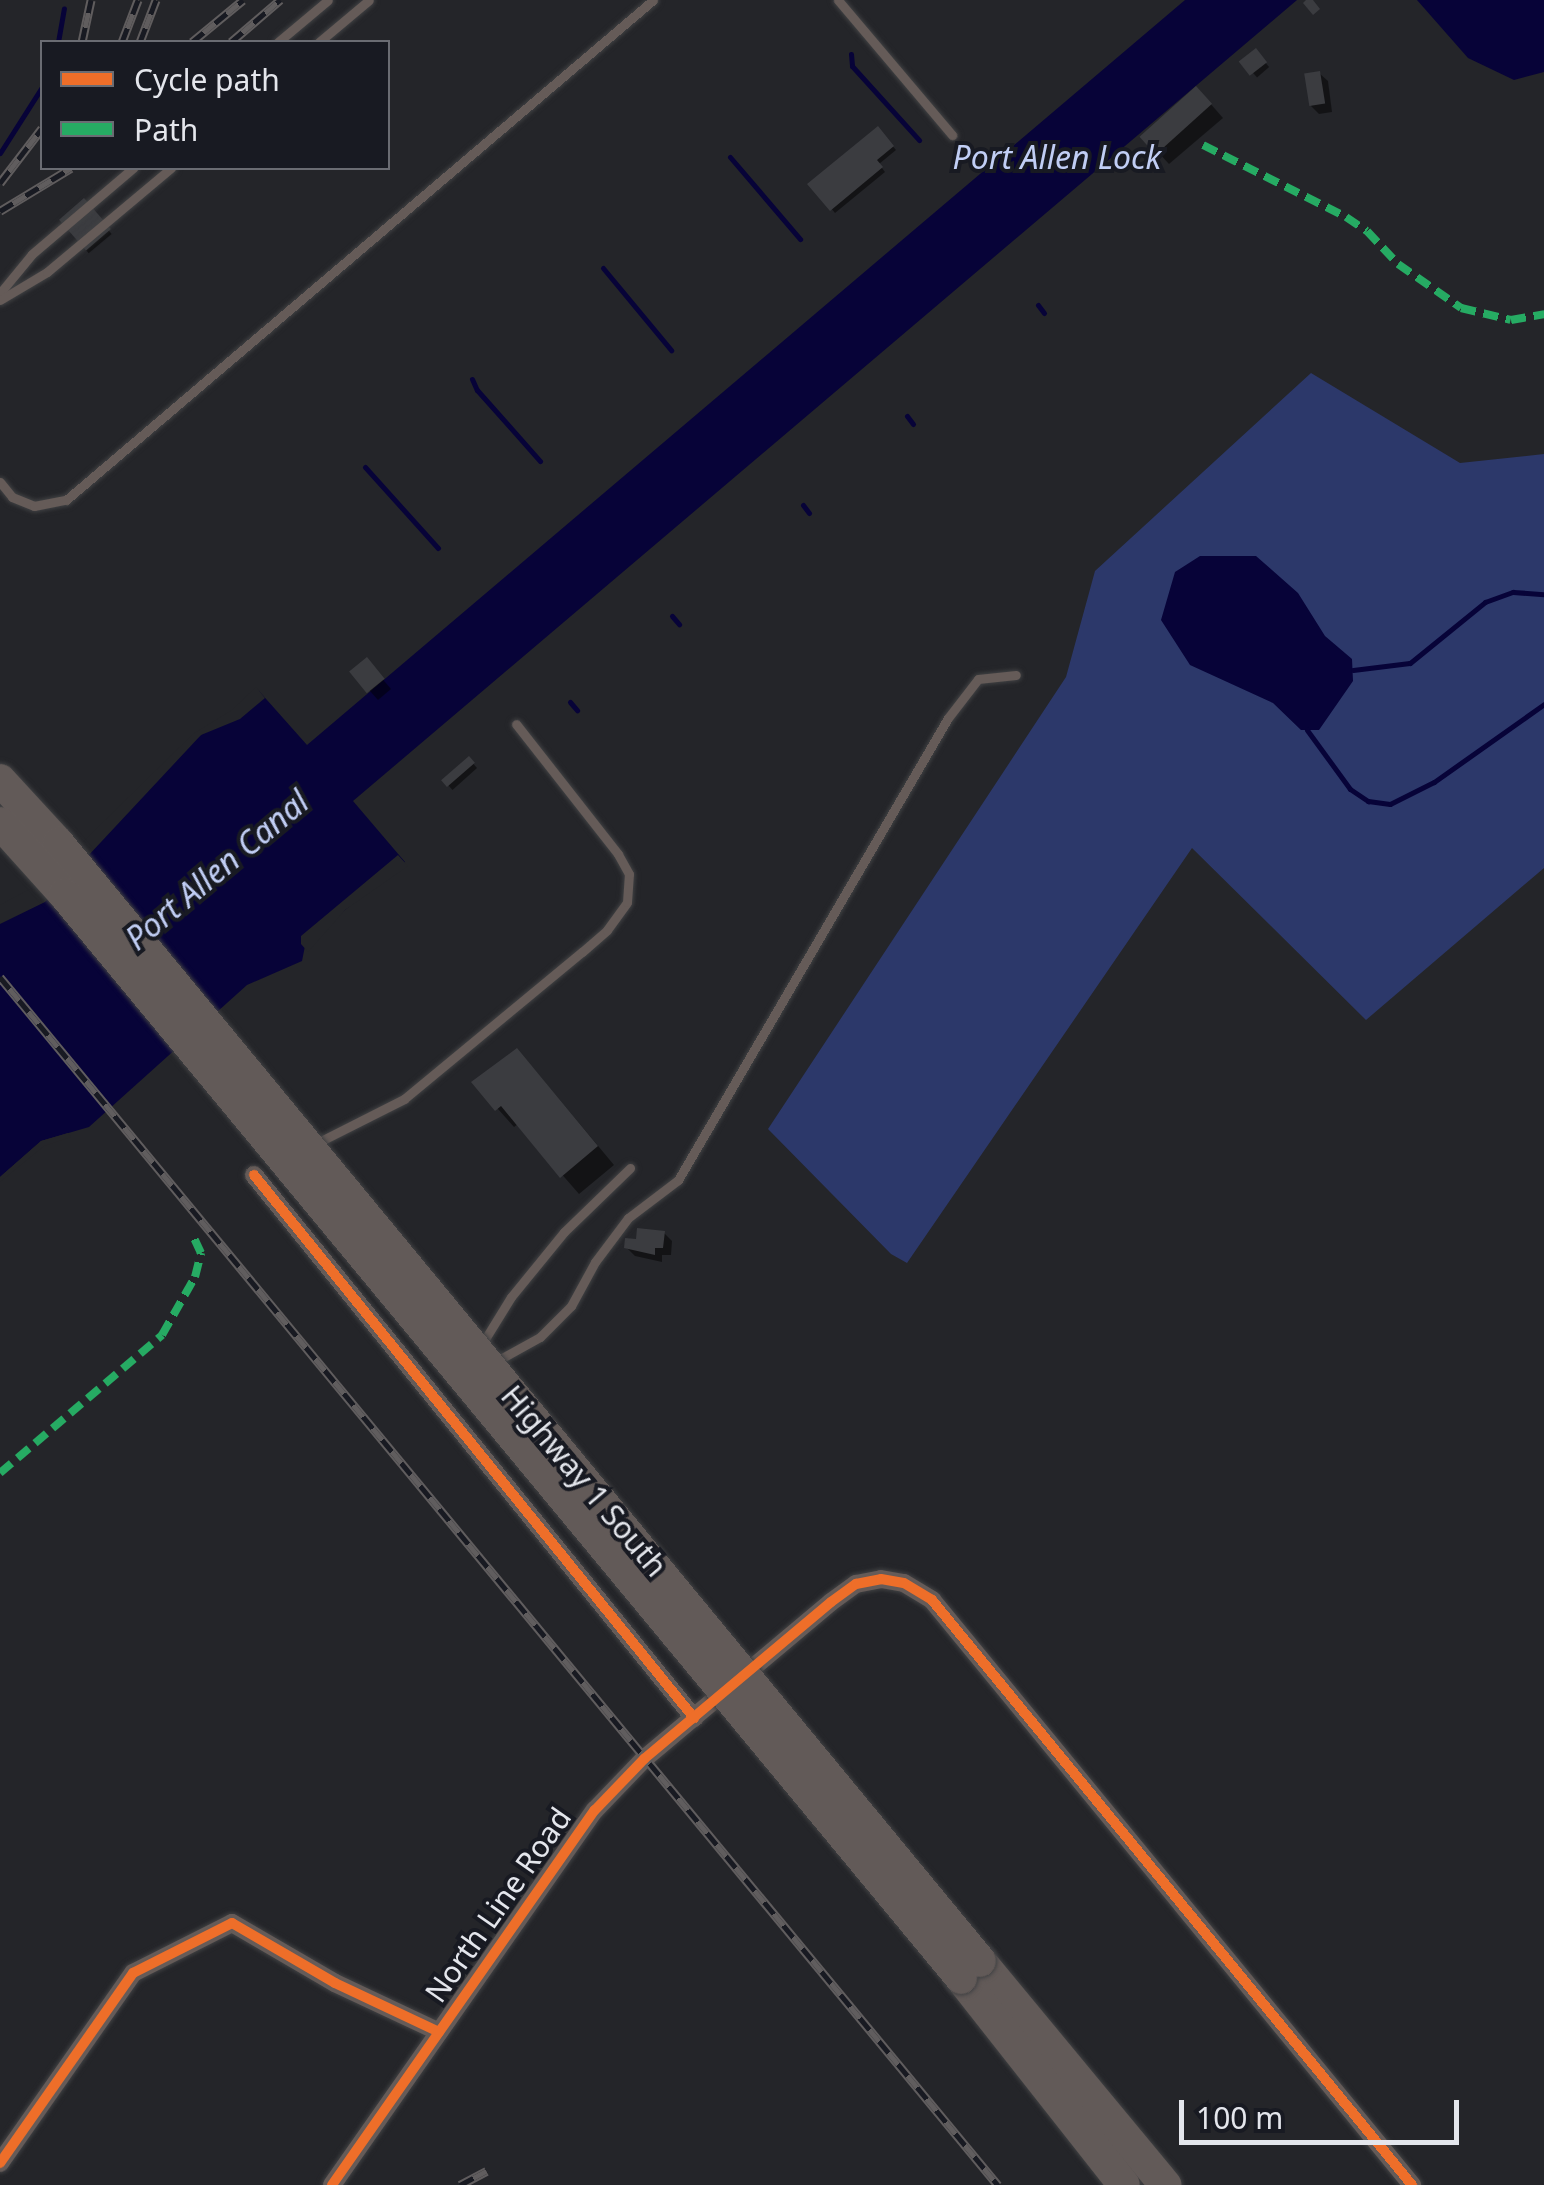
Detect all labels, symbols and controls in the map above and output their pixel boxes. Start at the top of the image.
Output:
legend [40,40,390,170]
text: Cycle path [134,59,280,100]
text: Path [134,109,198,150]
water label: Port Allen Lock [953,138,1161,176]
water label: Port Allen Canal [118,782,316,958]
street label: Highway 1 South [494,1378,674,1584]
street label: North Line Road [417,1801,579,2009]
scale bar [1184,2080,1464,2142]
text: 100 m [1196,2097,1283,2138]

